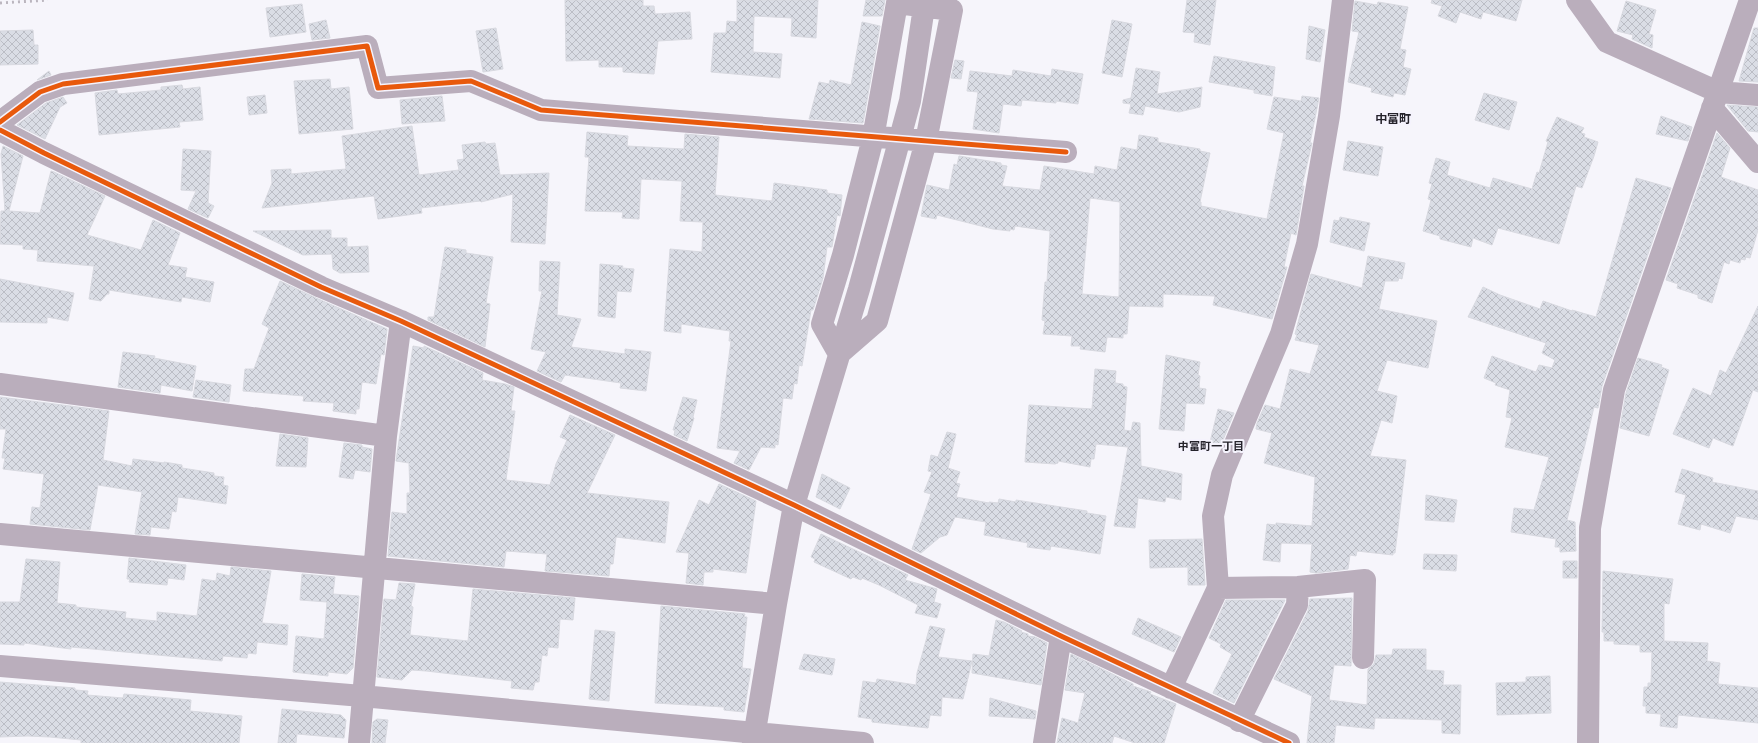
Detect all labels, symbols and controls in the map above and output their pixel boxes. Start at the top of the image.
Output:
district label: 中富町 [1375,112,1411,126]
district label: 中富町一丁目 [1178,440,1244,453]

